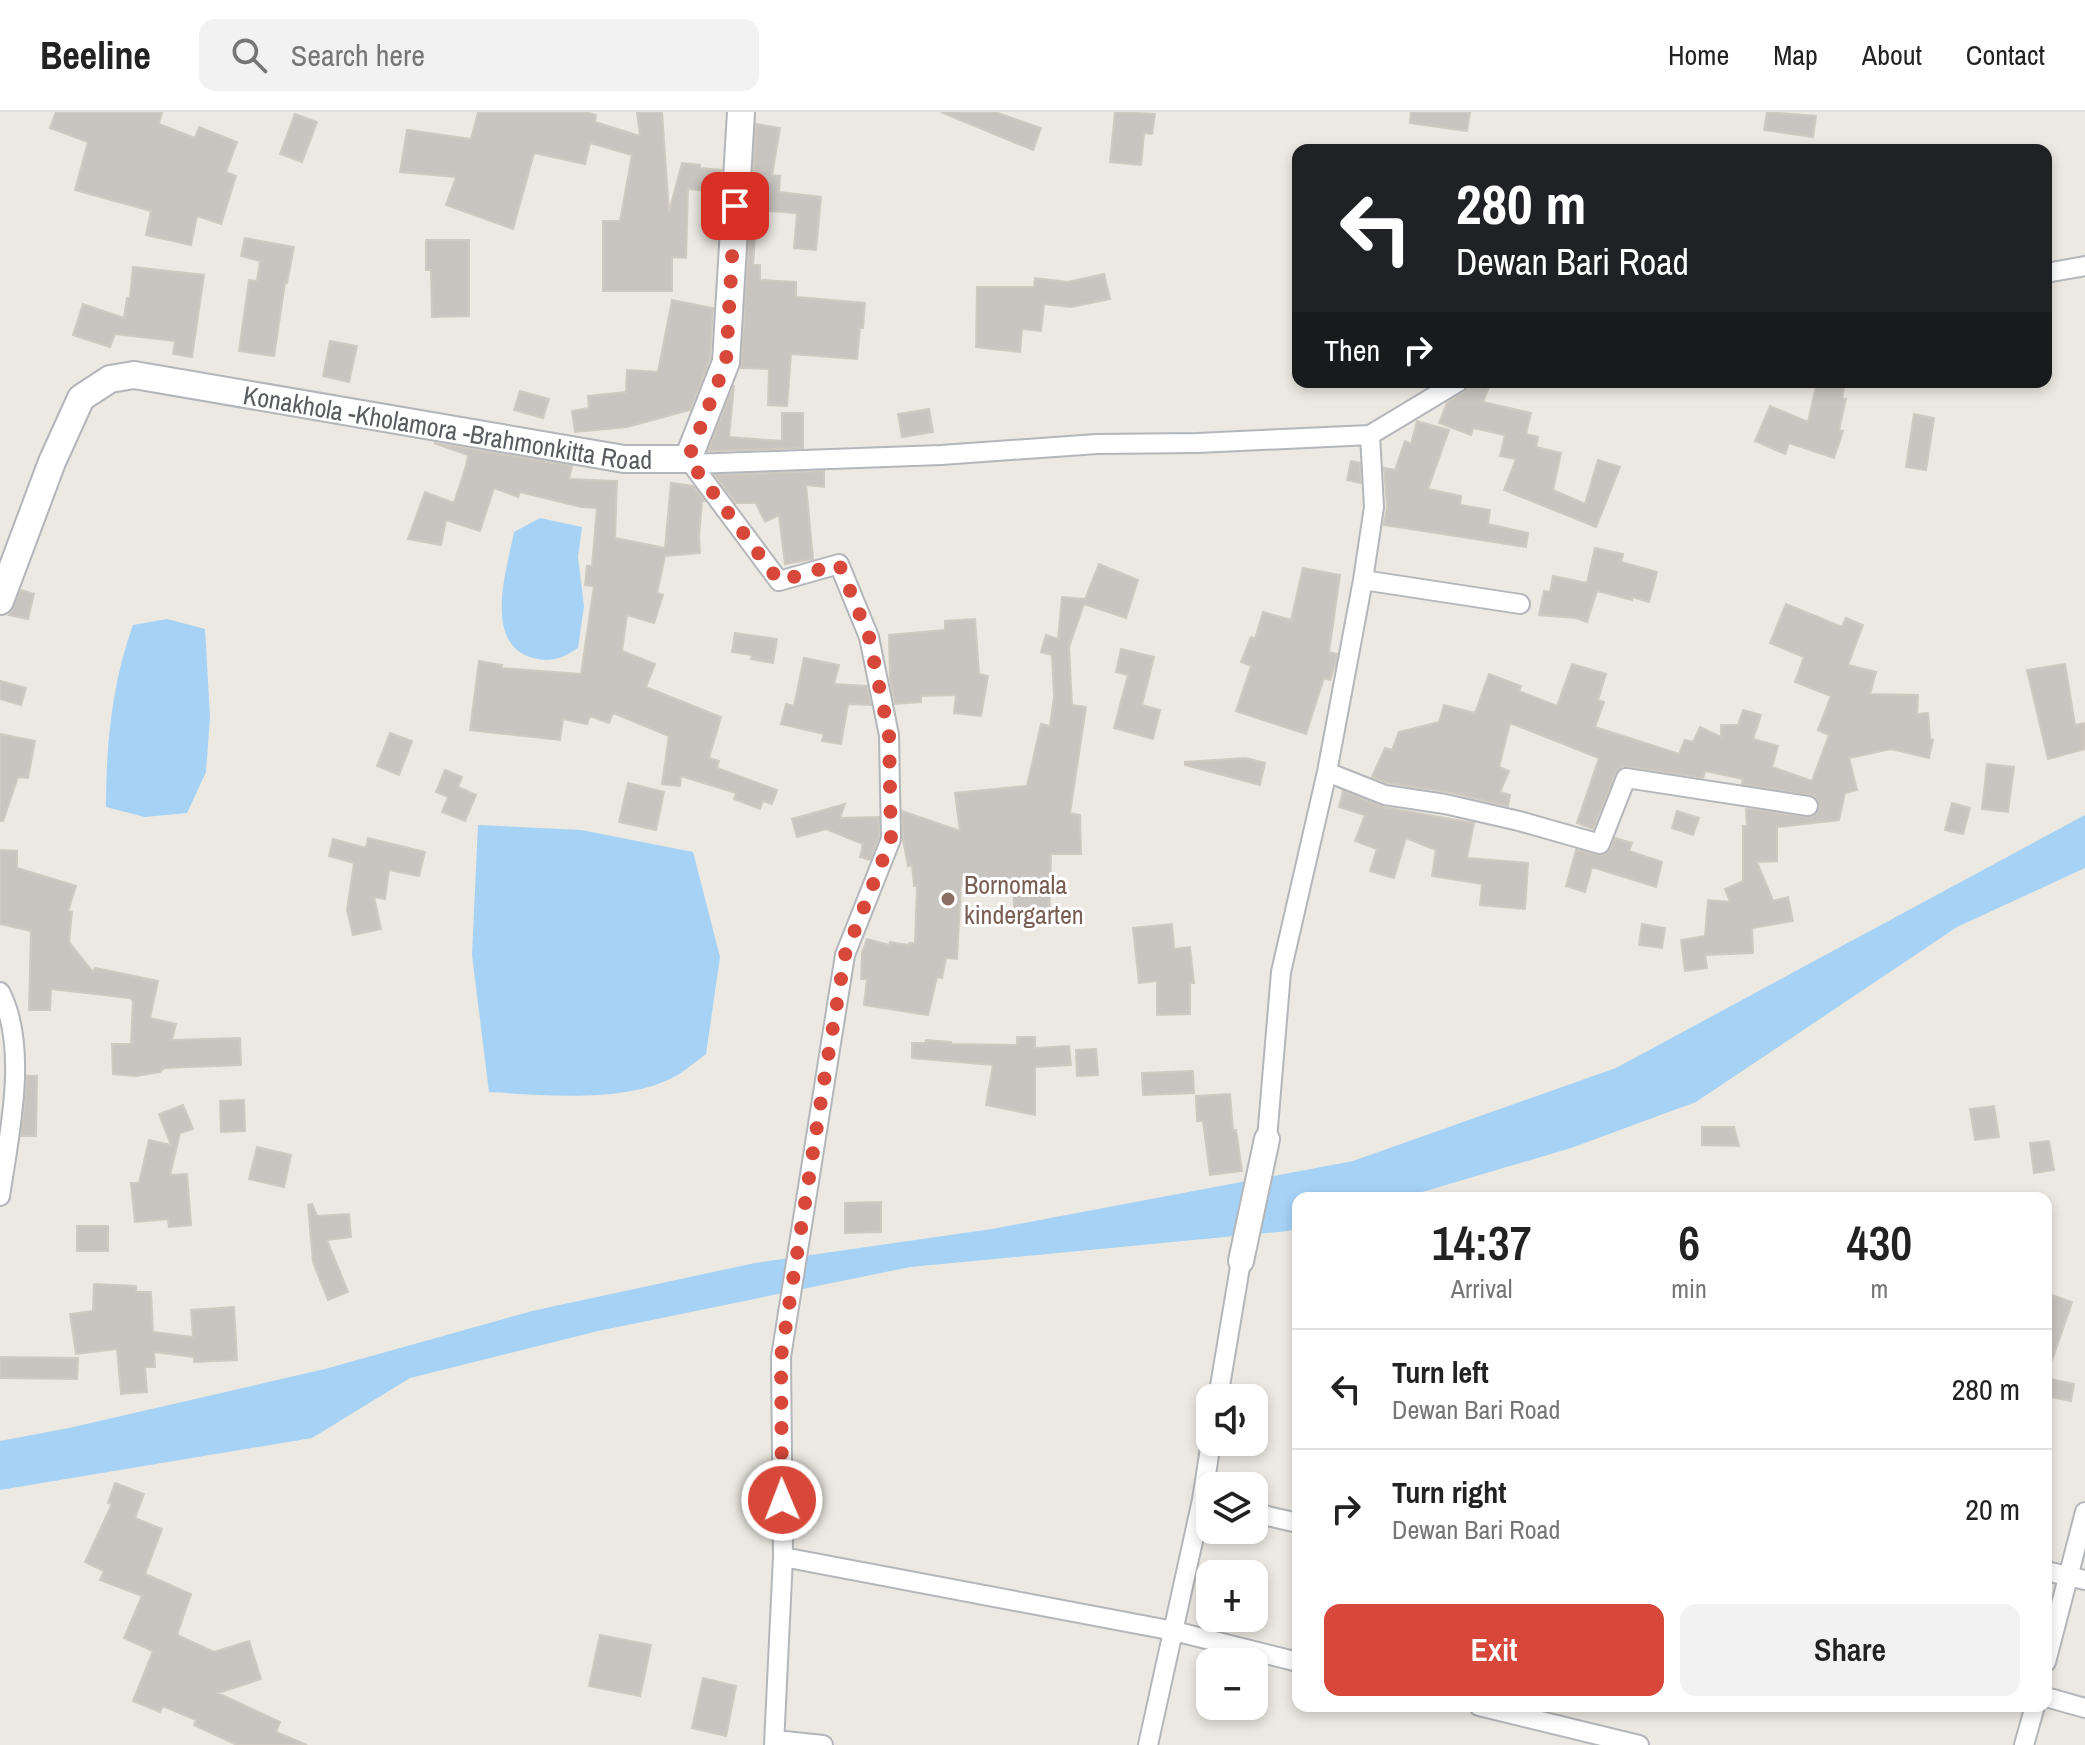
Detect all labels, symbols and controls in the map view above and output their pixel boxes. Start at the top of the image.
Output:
search box [199,19,759,91]
text: Beeline [40,30,151,81]
icon: search [227,33,271,77]
text: Search here [291,35,425,75]
text: Home [1668,36,1729,74]
text: Map [1773,36,1818,74]
text: About [1862,36,1922,74]
text: Contact [1966,36,2045,74]
text: 280 m [1456,166,1586,241]
pin [701,172,769,240]
icon: left [1324,176,1428,280]
icon: arrive [713,184,757,228]
text: Dewan Bari Road [1456,238,1689,286]
icon: right [1396,328,1440,372]
text: Then [1324,330,1380,370]
street label: Konakhola -Kholamora -Brahmonkitta Road [241,377,652,477]
place label: Bornomala kindergarten [964,867,1084,932]
marker: Bornomala kindergarten [939,890,957,908]
text: 14:37 [1432,1210,1532,1275]
text: 6 [1678,1210,1700,1275]
text: 430 [1847,1210,1912,1275]
text: Arrival [1451,1271,1512,1306]
text: min [1671,1271,1707,1306]
text: m [1871,1271,1888,1306]
text: Turn left [1392,1352,1489,1392]
icon: left [1324,1367,1368,1411]
text: 280 m [1952,1369,2020,1409]
map controls [1196,1384,1268,1720]
button: sound [1196,1384,1268,1456]
text: Dewan Bari Road [1392,1392,1560,1427]
position arrow [740,1458,824,1542]
button: layers [1196,1472,1268,1544]
text: Turn right [1392,1472,1506,1512]
icon: right [1324,1487,1368,1531]
text: 20 m [1965,1489,2020,1529]
text: Dewan Bari Road [1392,1512,1560,1547]
button: + [1196,1560,1268,1632]
button: Exit [1324,1604,1664,1696]
button: Share [1680,1604,2020,1696]
button: − [1196,1648,1268,1720]

